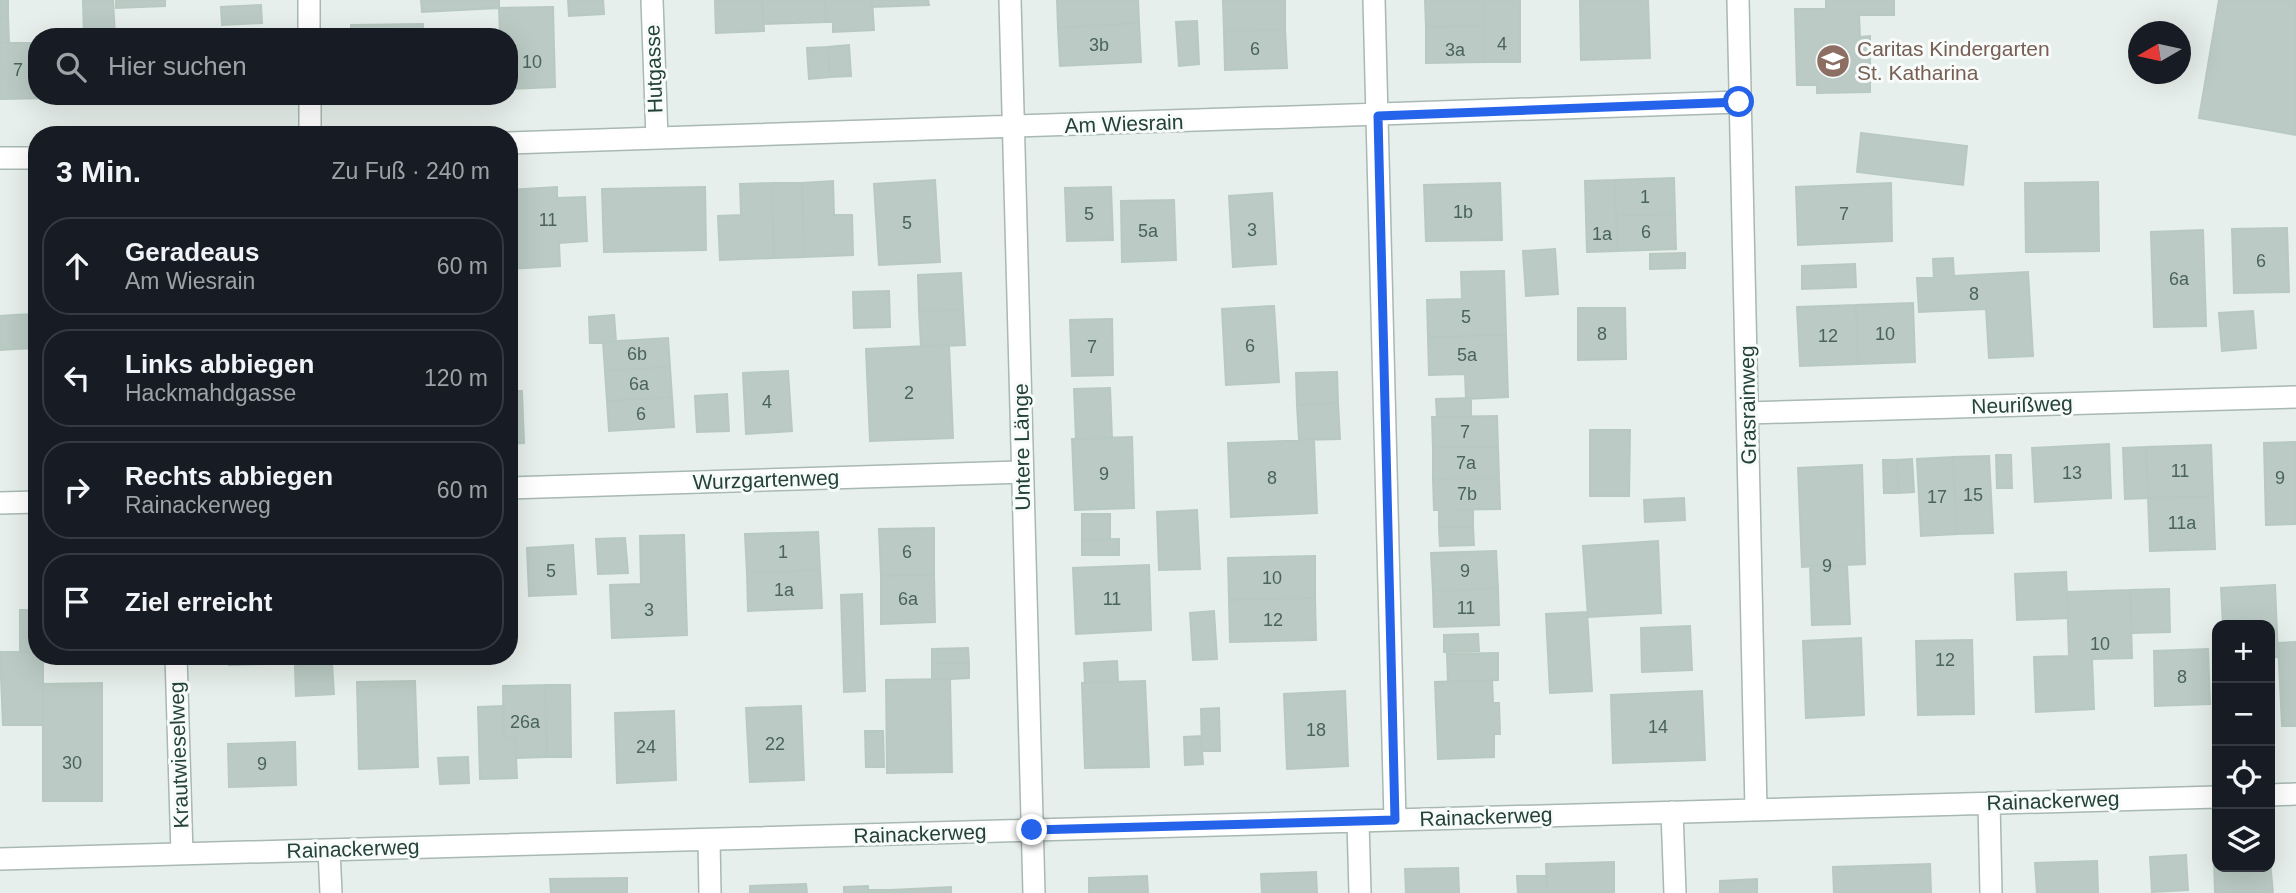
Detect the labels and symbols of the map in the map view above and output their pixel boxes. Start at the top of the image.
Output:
north arrow [2128,21,2191,84]
street label: Hutgasse [640,24,667,114]
house number: 4 [1497,34,1507,54]
house number: 3b [1089,35,1109,55]
place label: Caritas Kindergarten St. Katharina [1857,37,2050,84]
house number: 6 [1250,39,1260,59]
house number: 3a [1445,40,1466,60]
school or university icon: Caritas Kindergarten St. Katharina [1814,42,1852,80]
house number: 10 [522,52,542,72]
house number: 7 [13,60,23,80]
route start [1723,86,1754,117]
street label: Am Wiesrain [1064,110,1184,137]
house number: 1 [1640,187,1650,207]
house number: 1b [1453,202,1473,222]
house number: 5 [1084,204,1094,224]
house number: 7 [1839,204,1849,224]
house number: 11 [539,210,557,230]
house number: 5 [902,213,912,233]
house number: 3 [1247,220,1257,240]
house number: 5a [1138,221,1159,241]
house number: 6 [1641,222,1651,242]
house number: 1a [1592,224,1613,244]
house number: 6 [2256,251,2266,271]
house number: 6a [2169,269,2190,289]
house number: 8 [1969,284,1979,304]
house number: 5 [1461,307,1471,327]
house number: 8 [1597,324,1607,344]
house number: 10 [1875,324,1895,344]
house number: 12 [1818,326,1838,346]
house number: 6 [1245,336,1255,356]
house number: 7 [1087,337,1097,357]
house number: 6b [627,344,647,364]
house number: 5a [1457,345,1478,365]
street label: Grasrainweg [1735,345,1760,465]
house number: 6a [629,374,650,394]
house number: 2 [904,383,914,403]
street label: Untere Länge [1009,383,1034,511]
street label: Neurißweg [1971,391,2073,418]
house number: 4 [762,392,772,412]
house number: 6 [636,404,646,424]
house number: 7 [1460,422,1470,442]
house number: 7a [1456,453,1477,473]
house number: 11 [2171,461,2189,481]
house number: 13 [2062,463,2082,483]
house number: 9 [1099,464,1109,484]
street label: Wurzgartenweg [692,465,840,494]
house number: 8 [1267,468,1277,488]
house number: 9 [2275,468,2285,488]
house number: 7b [1457,484,1477,504]
house number: 15 [1963,485,1983,505]
house number: 17 [1927,487,1947,507]
house number: 11a [2168,513,2197,533]
house number: 1 [778,542,788,562]
house number: 6 [902,542,912,562]
house number: 9 [1822,556,1832,576]
house number: 5 [546,561,556,581]
house number: 9 [1460,561,1470,581]
house number: 10 [1262,568,1282,588]
house number: 1a [774,580,795,600]
house number: 6a [898,589,919,609]
house number: 11 [1103,589,1121,609]
house number: 11 [1457,598,1475,618]
house number: 3 [644,600,654,620]
house number: 12 [1263,610,1283,630]
house number: 10 [2090,634,2110,654]
house number: 12 [1935,650,1955,670]
house number: 8 [2177,667,2187,687]
street label: Krautwieselweg [164,681,193,829]
house number: 26a [510,712,541,732]
house number: 14 [1648,717,1668,737]
house number: 18 [1306,720,1326,740]
house number: 22 [765,734,785,754]
house number: 24 [636,737,656,757]
house number: 30 [62,753,82,773]
house number: 9 [257,754,267,774]
street label: Rainackerweg [1986,787,2120,814]
street label: Rainackerweg [1419,803,1553,830]
route end [1016,814,1047,845]
street label: Rainackerweg [853,820,987,847]
street label: Rainackerweg [286,835,420,862]

